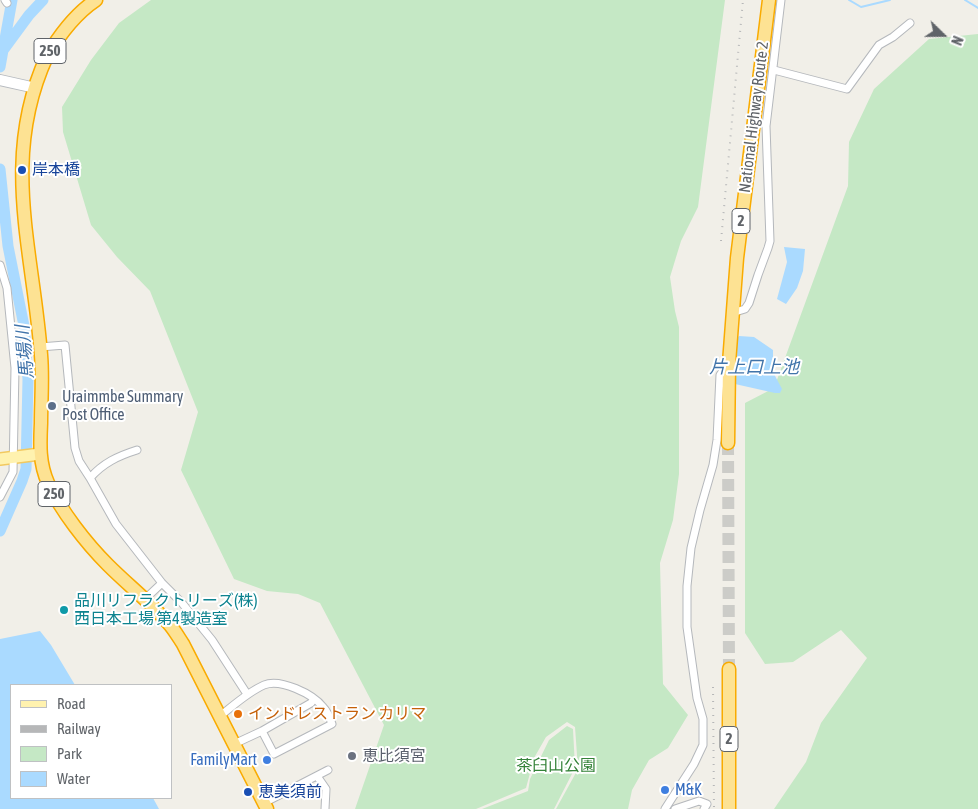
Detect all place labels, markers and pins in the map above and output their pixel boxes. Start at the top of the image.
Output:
place label: 岸本橋 [32,160,80,180]
marker: 岸本橋 [16,164,28,176]
place label: Uraimmbe Summary Post Office [62,387,183,425]
marker: Uraimmbe Summary Post Office [46,400,58,412]
place label: 品川リフラクトリーズ(株) 西日本工場 第4製造室 [74,591,258,629]
marker: 品川リフラクトリーズ(株) 西日本工場 第4製造室 [58,604,70,616]
place label: インドレストラン カリマ [248,704,426,724]
marker: インドレストラン カリマ [232,708,244,720]
place label: 恵比須宮 [362,746,426,766]
place label: FamilyMart [190,750,257,770]
marker: 恵比須宮 [346,750,358,762]
marker: FamilyMart [261,754,273,766]
place label: M&K [675,780,702,800]
place label: 恵美須前 [258,782,322,802]
marker: M&K [659,784,671,796]
marker: 恵美須前 [242,786,254,798]

